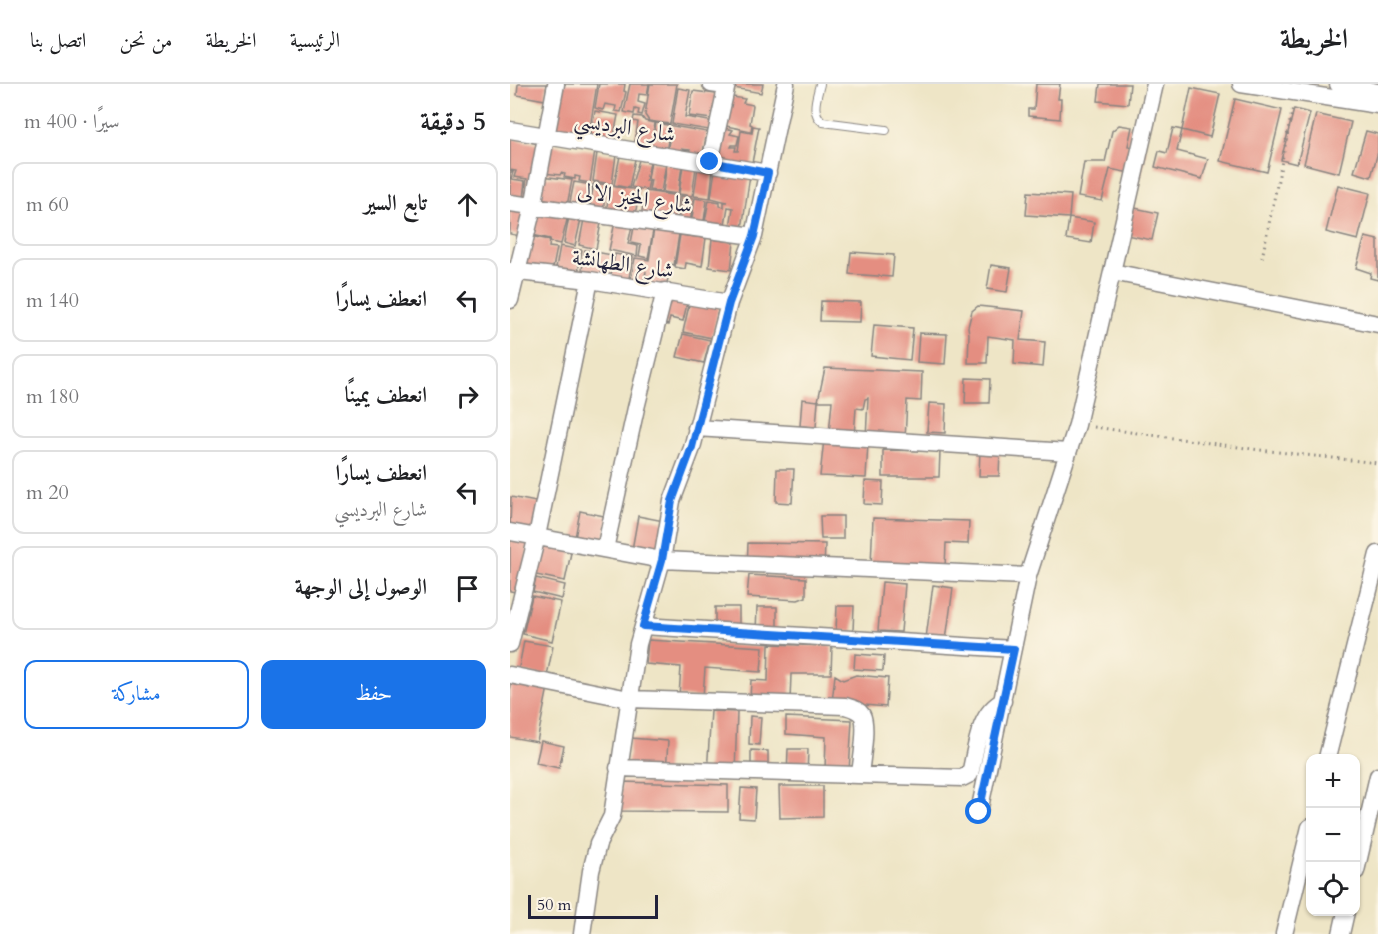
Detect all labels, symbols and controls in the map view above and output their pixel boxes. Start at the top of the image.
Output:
text: الخريطة [1280,20,1348,58]
text: اتصل بنا [30,26,86,55]
text: من نحن [119,26,173,55]
text: الخريطة [206,26,257,55]
text: الرئيسية [290,26,340,55]
text: 5 دقيقة [420,104,486,139]
street label: شارع البرديسي [571,104,678,155]
text: سيرًا · 400 m [24,108,120,135]
route end [696,148,722,174]
street label: شارع المخبز الالى [575,175,694,224]
text: تابع السير [364,188,427,218]
icon: ahead [451,188,484,221]
text: 60 m [26,191,69,218]
street label: شارع الطهانشة [570,242,676,289]
text: انعطف يسارًا [336,284,427,314]
icon: left [451,284,484,317]
text: 140 m [26,287,79,314]
text: انعطف يمينًا [344,380,427,410]
icon: right [451,380,484,413]
text: 180 m [26,383,79,410]
text: انعطف يسارًا [336,458,427,488]
icon: left [451,476,484,509]
text: 20 m [26,479,69,506]
text: شارع البرديسي [334,496,427,523]
text: الوصول إلى الوجهة [295,572,427,602]
icon: arrive [451,572,484,605]
button: مشاركة [24,660,249,729]
button: حفظ [261,660,486,729]
map controls [1306,754,1360,916]
button: + [1306,754,1360,808]
route start [965,798,991,824]
button: − [1306,808,1360,862]
button: locate [1306,862,1360,916]
scale bar [528,892,658,920]
text: 50 m [537,894,571,916]

